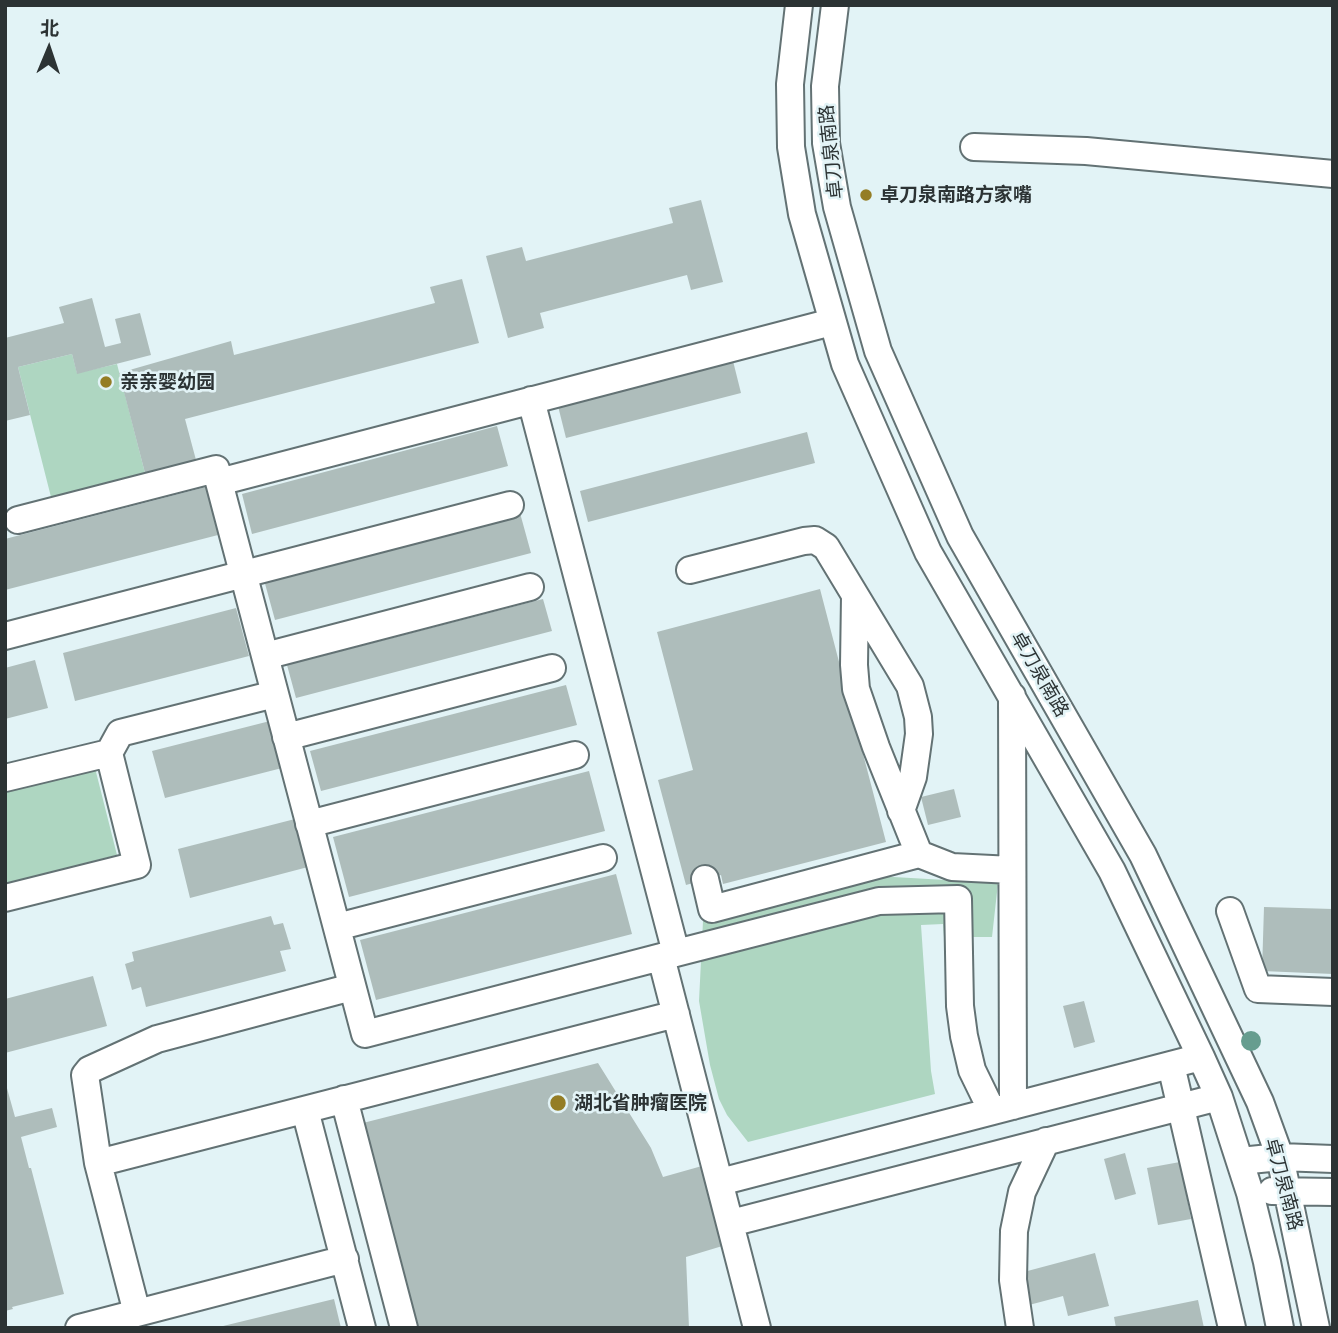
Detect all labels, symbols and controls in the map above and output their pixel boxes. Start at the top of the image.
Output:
north arrow [14,14,84,84]
text: 北 [40,17,60,39]
street label: 卓刀泉南路 [815,104,847,200]
place label: 卓刀泉南路方家嘴 [880,184,1032,206]
marker: 卓刀泉南路方家嘴 [858,187,874,203]
place label: 亲亲婴幼园 [120,371,215,393]
marker: 亲亲婴幼园 [98,374,114,390]
street label: 卓刀泉南路 [1006,627,1074,721]
place label: 湖北省肿瘤医院 [574,1092,707,1114]
marker: 湖北省肿瘤医院 [548,1093,568,1113]
street label: 卓刀泉南路 [1261,1135,1307,1233]

